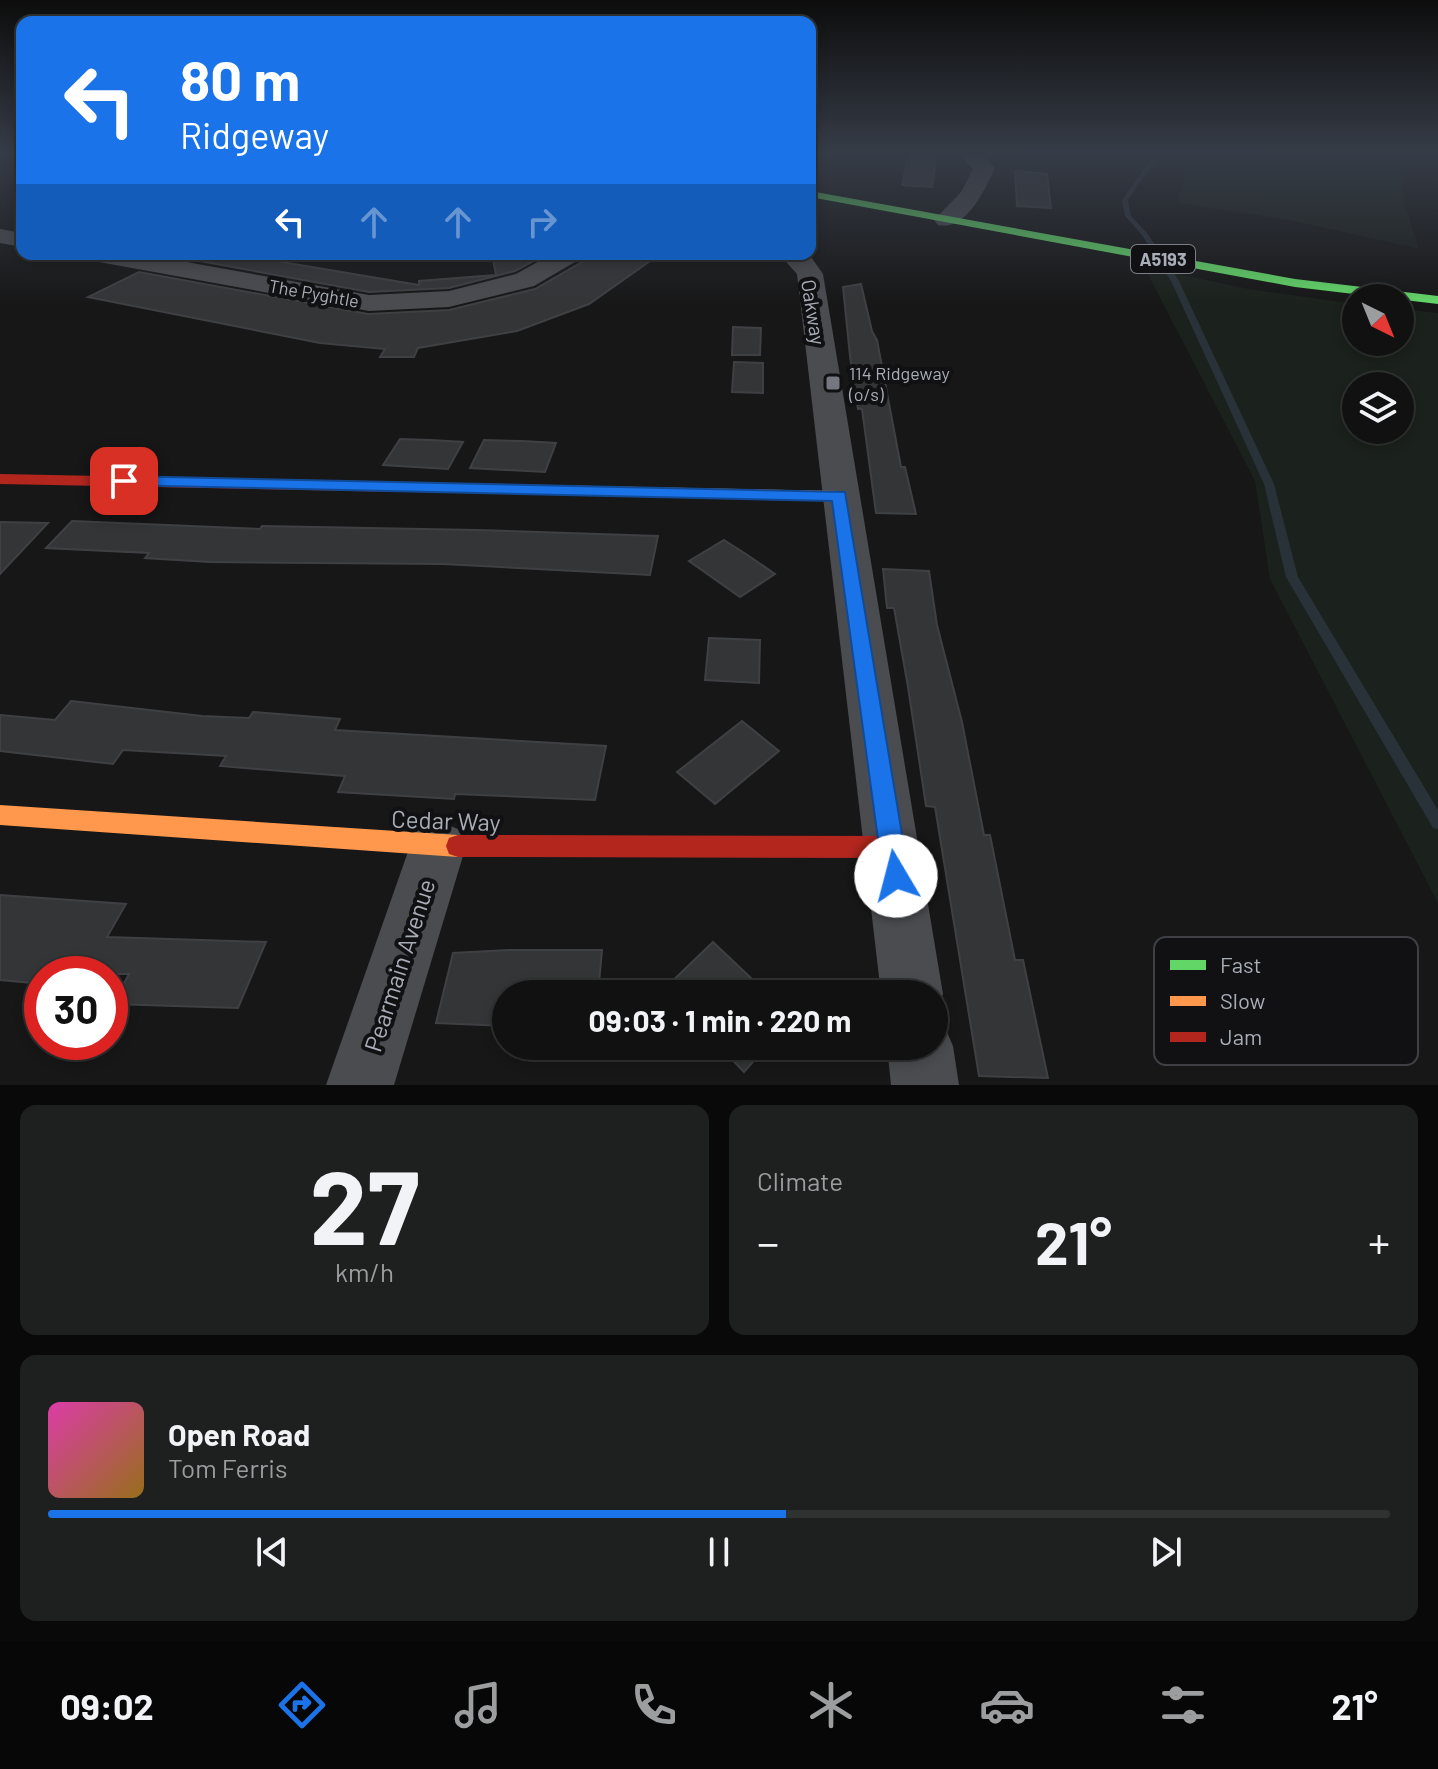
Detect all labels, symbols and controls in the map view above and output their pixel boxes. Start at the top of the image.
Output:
text: 80 m [180,45,300,112]
icon: left [48,48,152,152]
text: Ridgeway [180,113,329,156]
icon: left [268,200,312,244]
icon: ahead [352,200,396,244]
icon: ahead [436,200,480,244]
icon: right [520,200,564,244]
road number: A5193 [1131,245,1195,273]
street label: The Pyghtle [267,274,361,312]
street label: Oakway [797,277,831,347]
north arrow [1342,284,1414,356]
map controls [1342,284,1414,444]
place label: 114 Ridgeway (o/s) [848,362,950,405]
button: layers [1342,372,1414,444]
marker: 114 Ridgeway (o/s) [824,374,842,392]
pin [90,447,158,515]
icon: arrive [102,459,146,503]
street label: Cedar Way [391,804,501,836]
position arrow [854,834,938,918]
street label: Pearmain Avenue [357,875,441,1055]
legend [1154,937,1418,1065]
text: Fast [1220,951,1262,977]
speed limit sign: 30 [24,956,128,1060]
text: Slow [1220,987,1265,1013]
text: 09:03 · 1 min · 220 m [589,1002,851,1038]
text: Jam [1220,1023,1262,1049]
text: 27 [310,1141,419,1266]
text: Climate [757,1165,843,1196]
text: 21° [1035,1205,1112,1277]
text: − [757,1215,779,1268]
text: + [1368,1215,1390,1268]
text: km/h [335,1256,394,1287]
text: Open Road [168,1416,310,1452]
text: Tom Ferris [168,1452,288,1483]
icon: previous [250,1530,294,1574]
icon: pause [697,1530,741,1574]
icon: next [1144,1530,1188,1574]
icon: directions [274,1677,330,1733]
icon: music [450,1677,506,1733]
icon: phone [626,1677,682,1733]
icon: climate [803,1677,859,1733]
icon: car [979,1677,1035,1733]
icon: filters [1155,1677,1211,1733]
text: 09:02 [60,1684,154,1727]
text: 21° [1332,1684,1378,1727]

